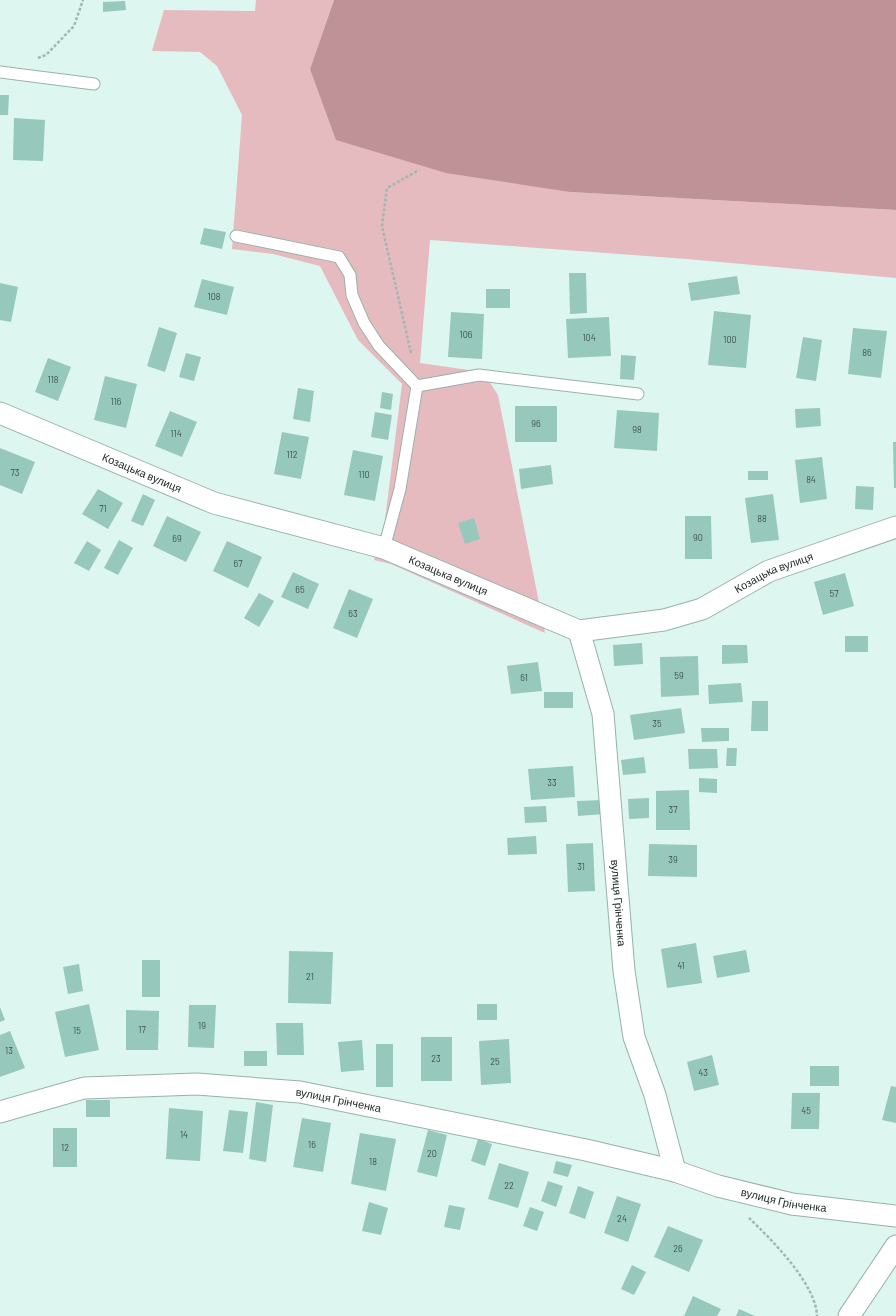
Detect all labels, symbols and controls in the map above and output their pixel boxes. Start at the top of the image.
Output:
house number: 108 [208,291,221,302]
house number: 106 [460,329,473,340]
house number: 104 [582,332,596,343]
house number: 100 [723,334,737,345]
house number: 86 [862,347,872,358]
house number: 118 [47,374,59,385]
house number: 116 [111,396,122,407]
house number: 96 [531,418,541,429]
house number: 98 [632,424,642,435]
house number: 114 [170,428,182,439]
house number: 112 [286,449,298,460]
street label: Козацька вулиця [101,450,184,495]
house number: 73 [11,467,20,478]
house number: 110 [358,469,370,480]
house number: 84 [806,474,816,485]
house number: 71 [99,503,107,514]
house number: 88 [757,513,767,524]
house number: 90 [693,532,703,543]
house number: 69 [172,533,182,544]
street label: Козацька вулиця [732,549,815,595]
street label: Козацька вулиця [407,552,490,598]
house number: 67 [234,558,243,569]
house number: 65 [295,584,305,595]
house number: 57 [830,588,839,599]
house number: 63 [348,608,358,619]
house number: 59 [674,670,684,681]
house number: 61 [520,672,528,683]
house number: 35 [652,718,662,729]
house number: 33 [547,777,557,788]
house number: 37 [669,804,678,815]
house number: 39 [668,854,678,865]
street label: вулиця Грінченка [609,859,629,948]
house number: 31 [577,861,585,872]
house number: 41 [677,960,685,971]
house number: 21 [306,971,314,982]
house number: 19 [198,1020,206,1031]
house number: 17 [138,1024,146,1035]
house number: 15 [73,1025,81,1036]
house number: 13 [5,1045,13,1056]
house number: 23 [431,1053,441,1064]
house number: 25 [490,1056,500,1067]
house number: 43 [698,1067,708,1078]
street label: вулиця Грінченка [295,1085,383,1115]
house number: 45 [801,1105,811,1116]
house number: 14 [180,1129,188,1140]
house number: 16 [308,1139,316,1150]
house number: 12 [61,1142,69,1153]
house number: 20 [427,1148,437,1159]
house number: 18 [369,1156,377,1167]
house number: 22 [504,1180,514,1191]
street label: вулиця Грінченка [740,1185,828,1214]
house number: 24 [617,1213,627,1224]
house number: 26 [673,1243,683,1254]

